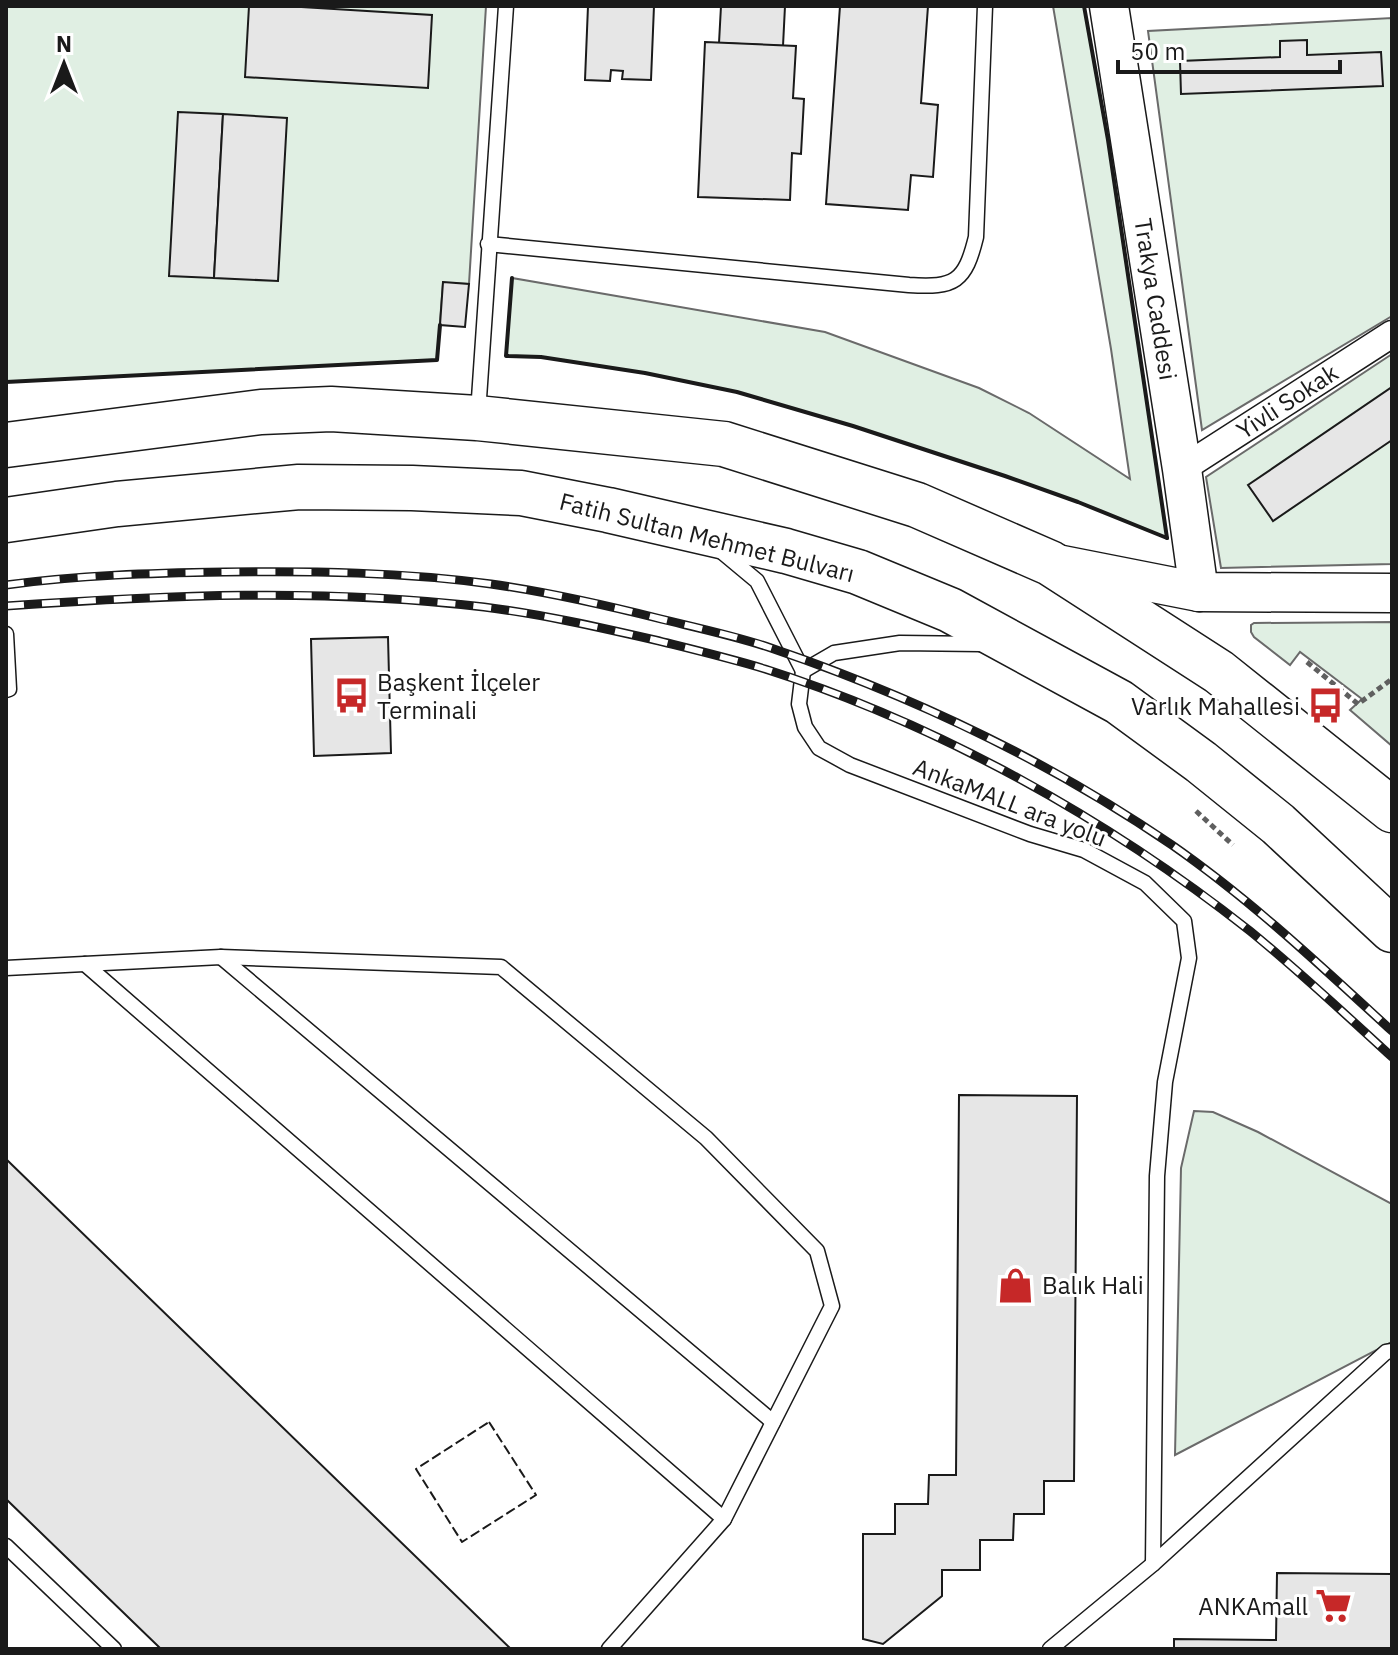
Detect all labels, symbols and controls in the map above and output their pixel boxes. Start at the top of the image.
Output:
north arrow [24,24,104,104]
scale bar [1118,24,1340,74]
text: N [56,29,72,58]
text: 50 m [1130,35,1185,67]
street label: Trakya Caddesi [1127,216,1185,382]
street label: Yivli Sokak [1230,356,1344,446]
street label: Fatih Sultan Mehmet Bulvarı [556,485,858,589]
place label: Başkent İlçeler Terminali [377,666,540,726]
bus stop icon: Başkent İlçeler Terminali [332,677,370,715]
bus stop icon: Varlık Mahallesi [1307,687,1345,725]
place label: Varlık Mahallesi [1131,690,1300,722]
street label: AnkaMALL ara yolu [909,750,1111,854]
shop icon: Balık Hali [997,1266,1035,1304]
place label: Balık Hali [1042,1269,1144,1301]
supermarket icon: ANKAmall [1315,1587,1353,1625]
place label: ANKAmall [1198,1590,1308,1622]

